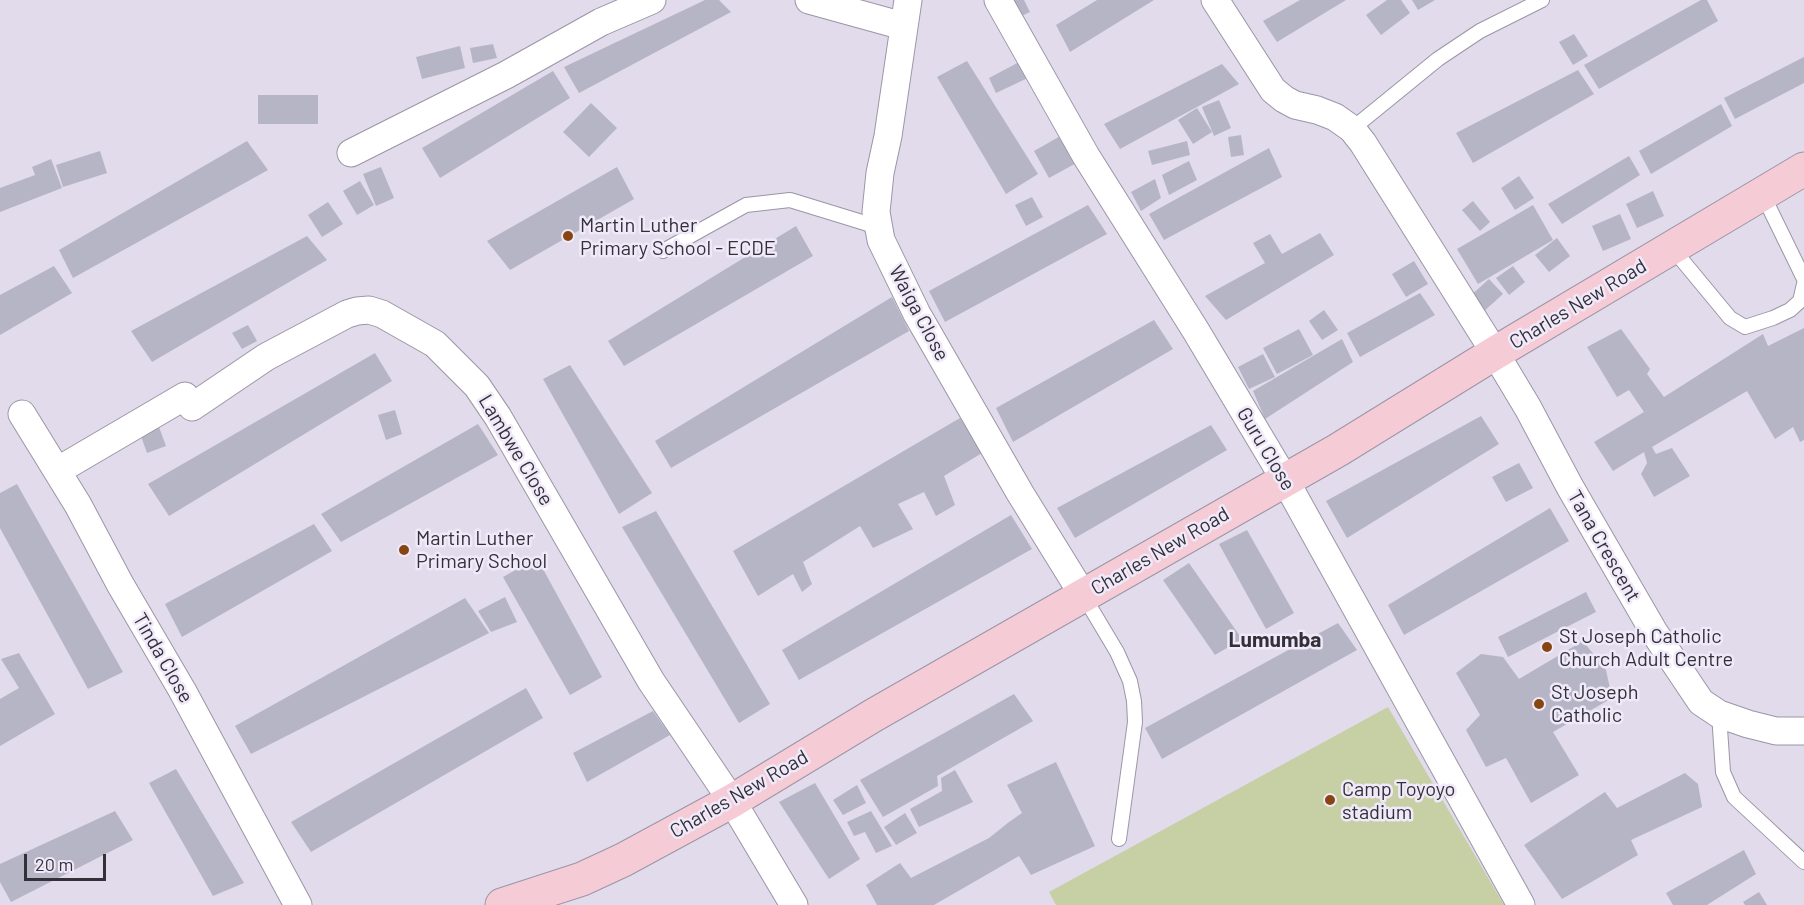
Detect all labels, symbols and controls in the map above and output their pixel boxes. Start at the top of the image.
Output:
place label: Martin Luther Primary School - ECDE [580,213,776,260]
marker: Martin Luther Primary School - ECDE [561,229,575,243]
street label: Charles New Road [1505,254,1651,354]
street label: Waiga Close [884,261,954,365]
street label: Lambwe Close [473,390,559,510]
street label: Guru Close [1232,403,1300,495]
street label: Tana Crescent [1562,486,1646,606]
street label: Charles New Road [1087,502,1233,600]
place label: Martin Luther Primary School [416,526,547,573]
marker: Martin Luther Primary School [397,543,411,557]
street label: Tinda Close [128,609,198,707]
place label: St Joseph Catholic Church Adult Centre [1559,624,1733,671]
district label: Lumumba [1229,627,1321,653]
marker: St Joseph Catholic Church Adult Centre [1540,640,1554,654]
place label: St Joseph Catholic [1551,680,1638,727]
marker: St Joseph Catholic [1532,697,1546,711]
street label: Charles New Road [666,745,812,843]
place label: Camp Toyoyo stadium [1342,777,1455,824]
marker: Camp Toyoyo stadium [1323,793,1337,807]
scale bar [27,842,110,880]
text: 20 m [35,853,73,875]

